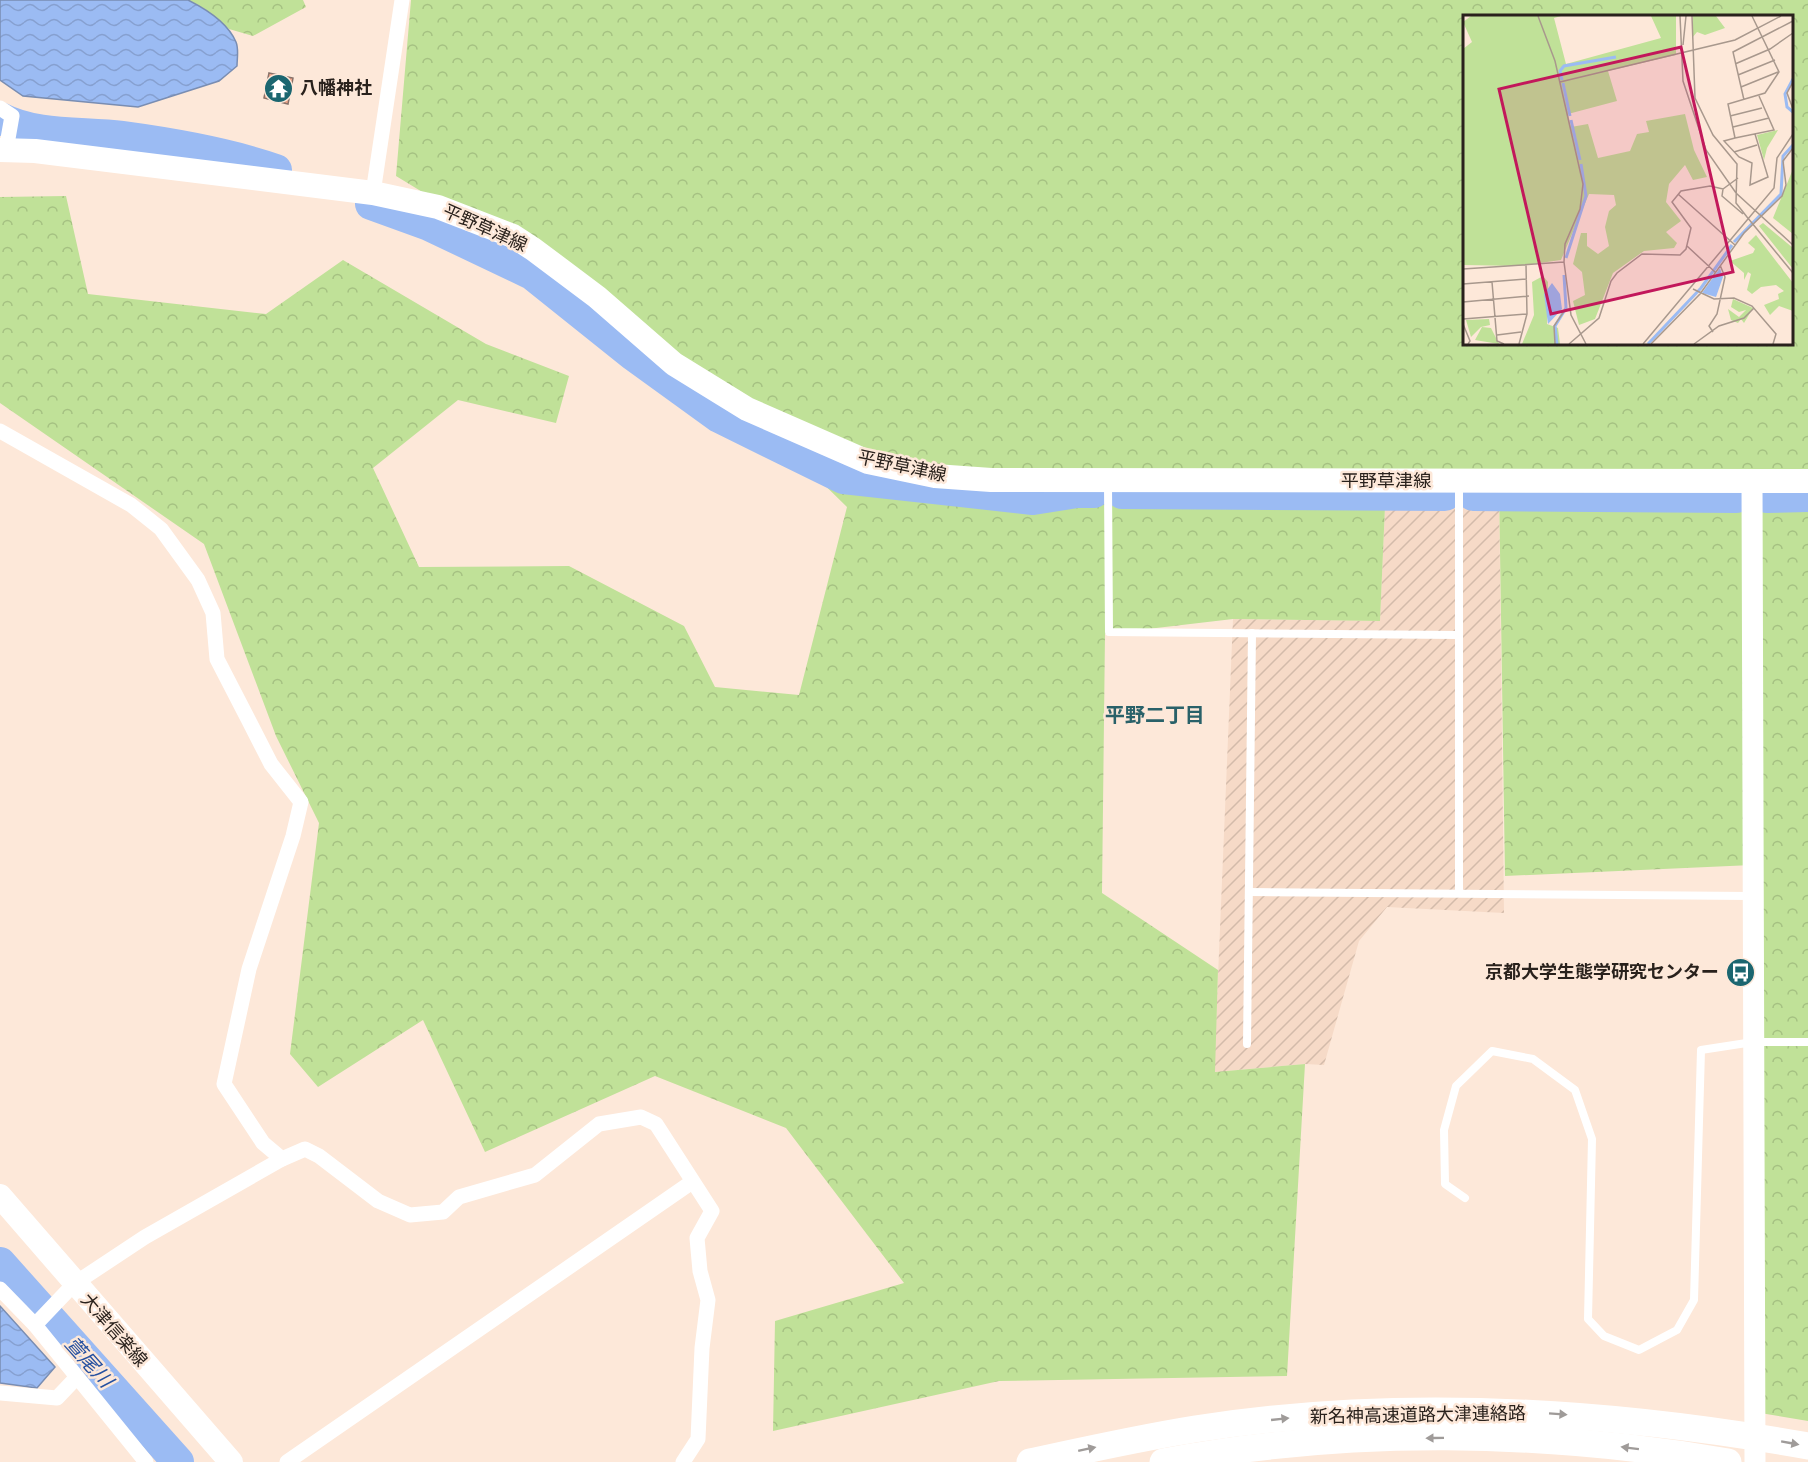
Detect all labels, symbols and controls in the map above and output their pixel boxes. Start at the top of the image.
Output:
inset map [1463,15,1793,345]
temple icon: 八幡神社 [263,72,295,104]
place label: 八幡神社 [300,77,372,99]
street label: 平野草津線 [439,200,531,256]
street label: 平野草津線 [856,446,948,486]
street label: 平野草津線 [1341,470,1431,492]
district label: 平野二丁目 [1105,703,1205,728]
bus stop icon: 京都大学生態学研究センター [1724,956,1756,988]
place label: 京都大学生態学研究センター [1485,961,1719,983]
street label: 大津信楽線 [76,1289,152,1371]
water label: 萱尾川 [59,1332,119,1394]
street label: 新名神高速道路大津連絡路 [1310,1402,1526,1428]
one-way arrow [1549,1410,1568,1419]
one-way arrow [1270,1415,1289,1424]
one-way arrow [1426,1434,1445,1443]
one-way arrow [1781,1439,1800,1448]
one-way arrow [1620,1443,1639,1453]
one-way arrow [1078,1444,1097,1453]

